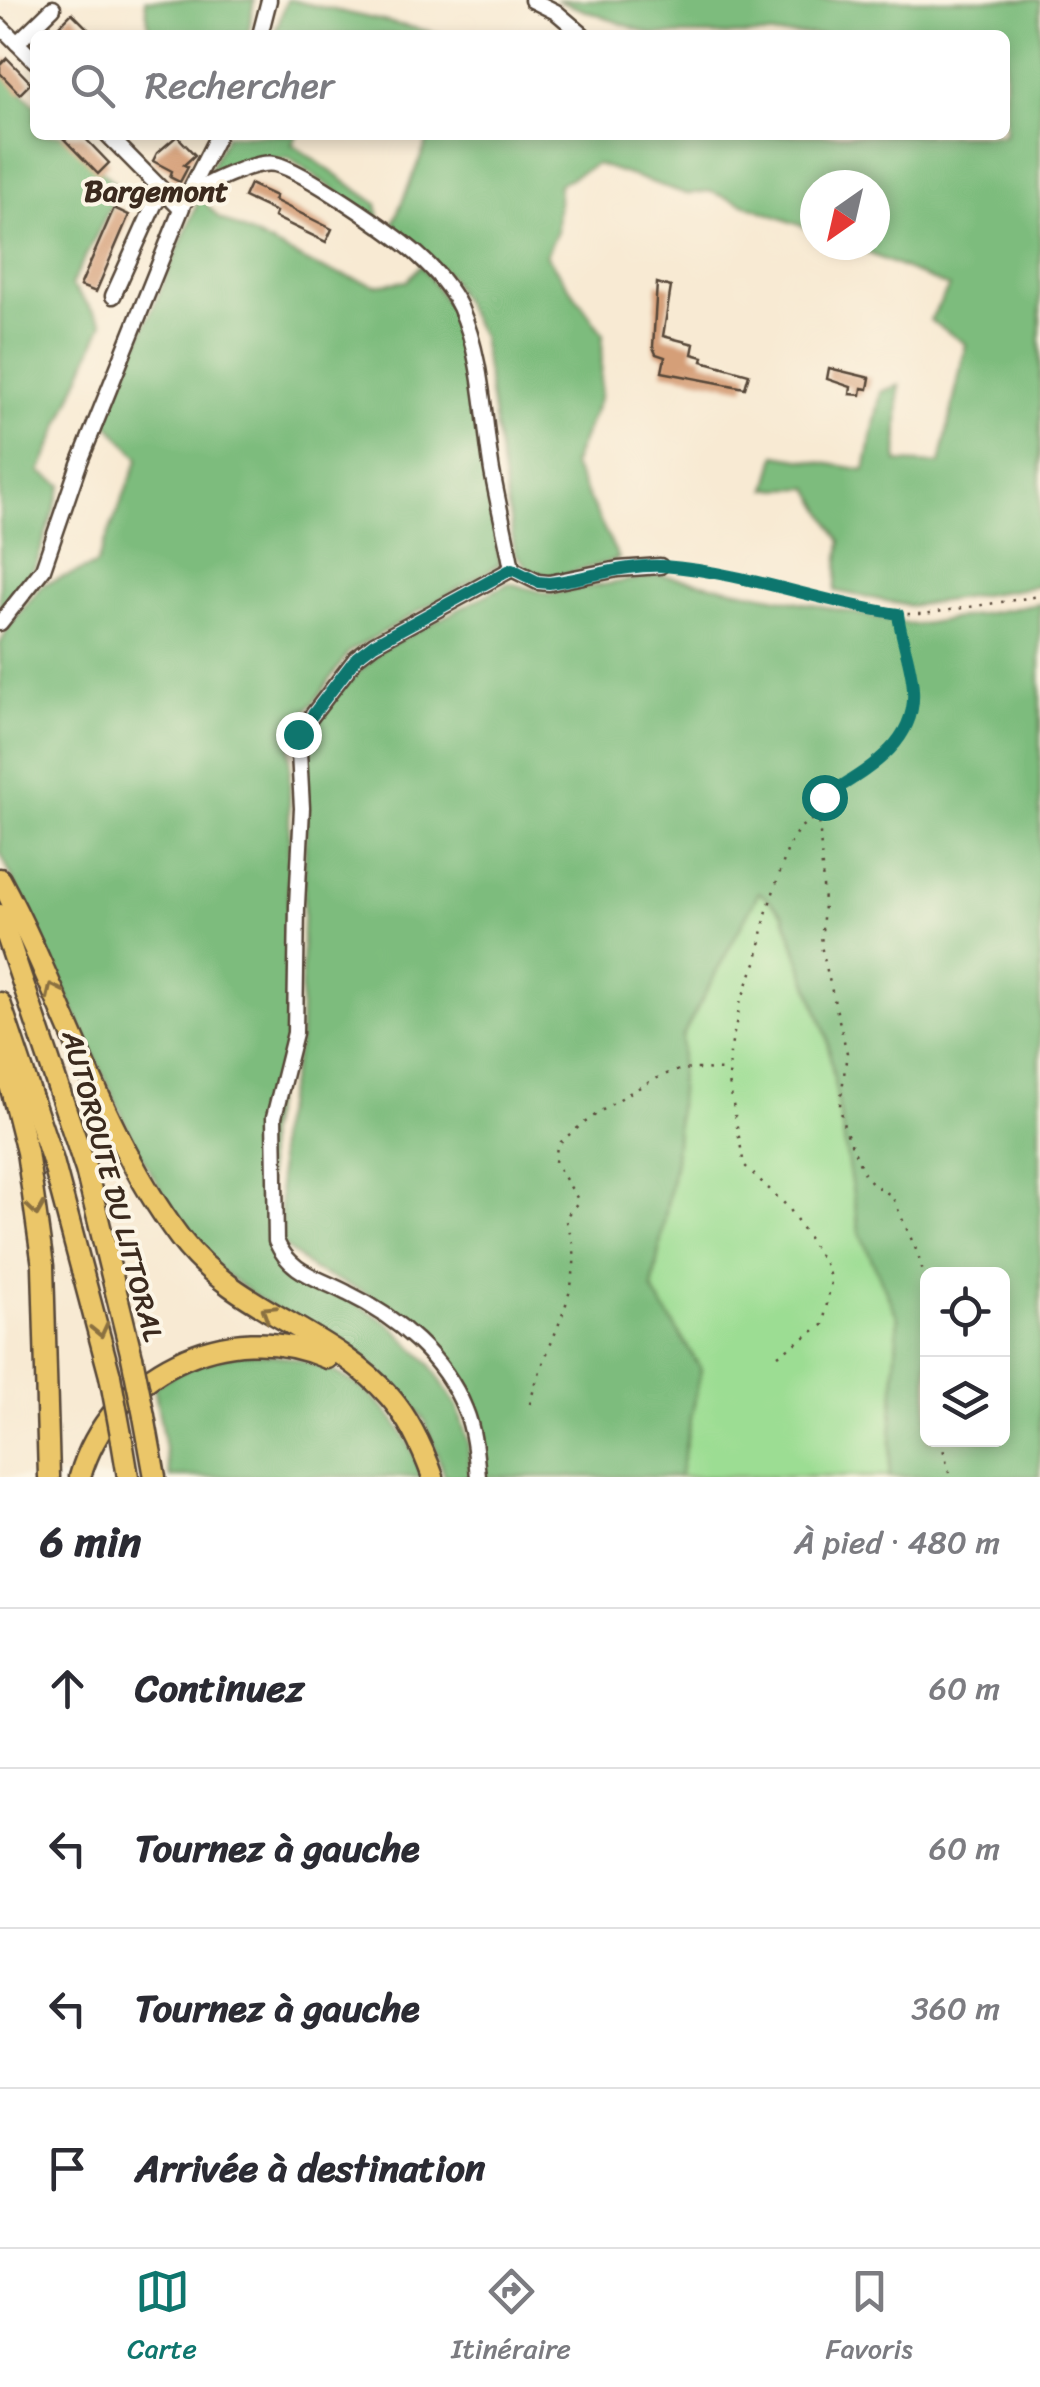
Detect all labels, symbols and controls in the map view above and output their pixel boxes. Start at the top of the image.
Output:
search box [30,30,1010,140]
text: Rechercher [145,52,334,119]
icon: search [65,58,120,113]
district label: Bargemont [84,164,228,218]
north arrow [800,170,890,260]
route end [276,712,322,758]
route start [802,775,848,821]
one-way arrow [46,982,66,1000]
street label: AUTOROUTE DU LITTORAL [48,1024,178,1347]
one-way arrow [24,1200,45,1217]
map controls [920,1267,1010,1447]
button: locate [920,1267,1010,1357]
one-way arrow [261,1306,279,1325]
one-way arrow [88,1321,109,1338]
button: layers [920,1357,1010,1447]
text: 6 min [40,1505,141,1579]
text: À pied · 480 m [794,1514,1000,1571]
text: Continuez [135,1655,304,1722]
text: 60 m [929,1660,1000,1717]
icon: ahead [40,1661,95,1716]
text: Tournez à gauche [135,1815,419,1882]
text: 60 m [929,1820,1000,1877]
icon: left [40,1821,95,1876]
text: Tournez à gauche [135,1975,419,2042]
text: 360 m [911,1980,1000,2037]
icon: left [40,1981,95,2036]
text: Arrivée à destination [135,2135,485,2202]
icon: arrive [40,2141,95,2196]
tab: Carte [127,2264,197,2373]
tab: Itinéraire [451,2264,571,2373]
tab: Favoris [826,2264,913,2373]

